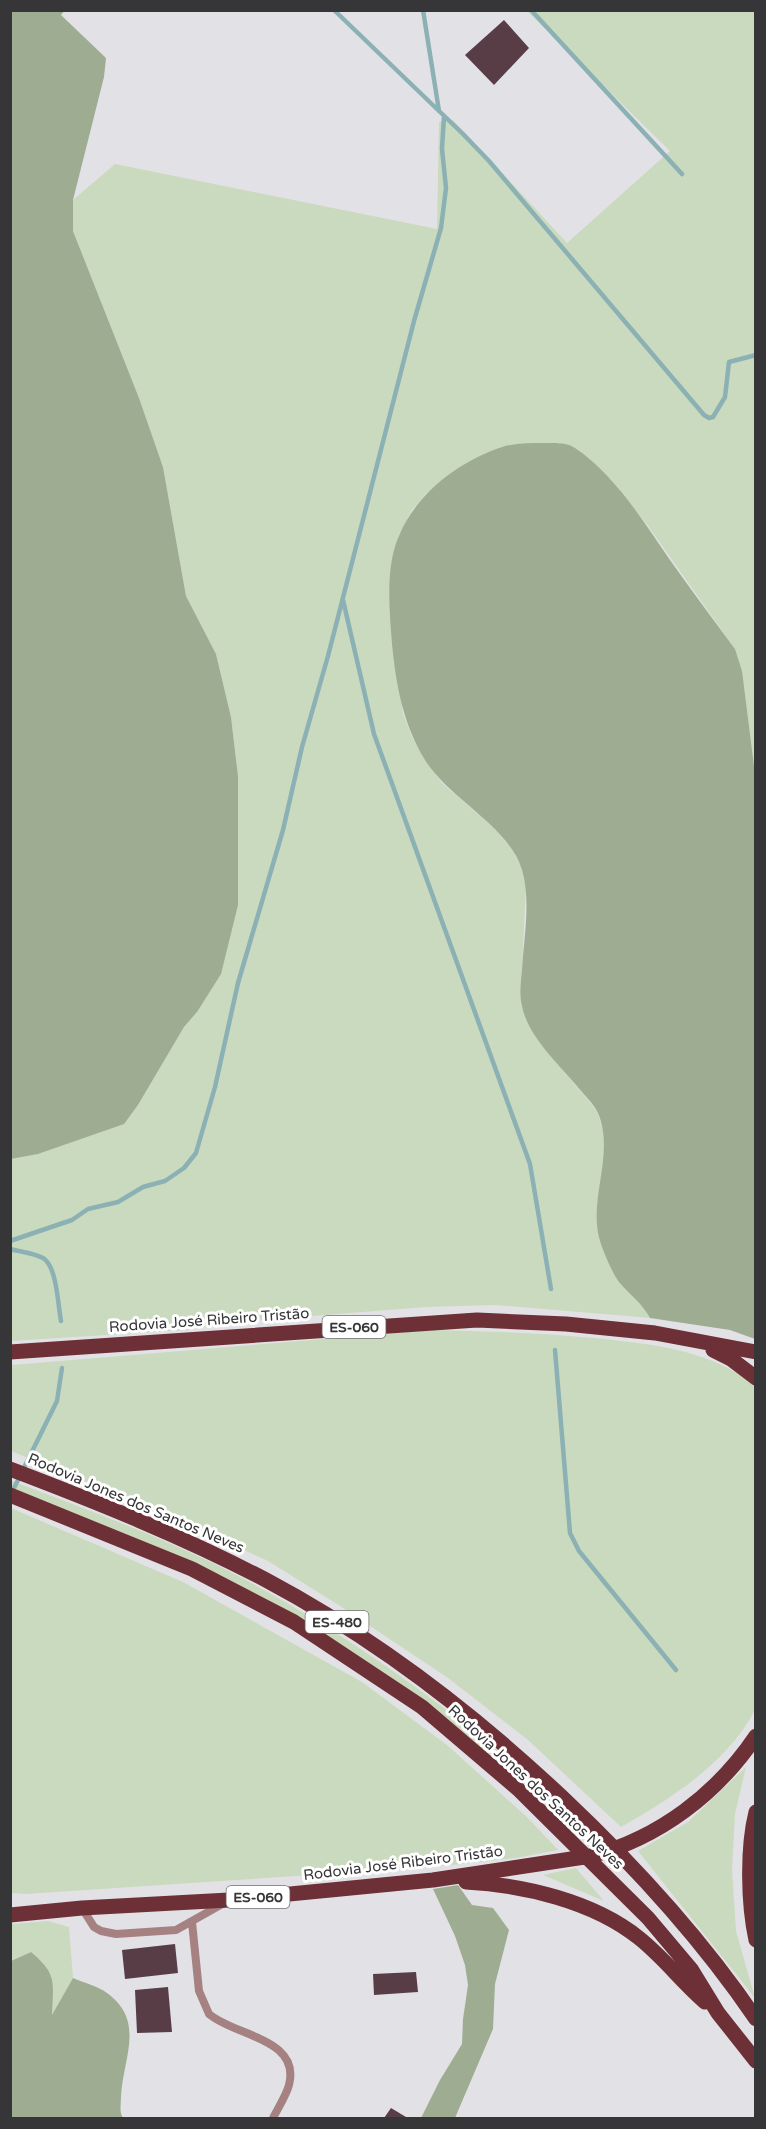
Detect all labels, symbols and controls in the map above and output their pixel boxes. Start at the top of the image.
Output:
street label: Rodovia José Ribeiro Tristão [108,1304,310,1336]
road number: ES-060 [322,1316,386,1338]
street label: Rodovia Jones dos Santos Neves [25,1449,247,1557]
road number: ES-480 [306,1611,368,1633]
street label: Rodovia Jones dos Santos Neves [445,1701,627,1873]
street label: Rodovia José Ribeiro Tristão [302,1842,504,1884]
road number: ES-060 [226,1886,290,1908]

